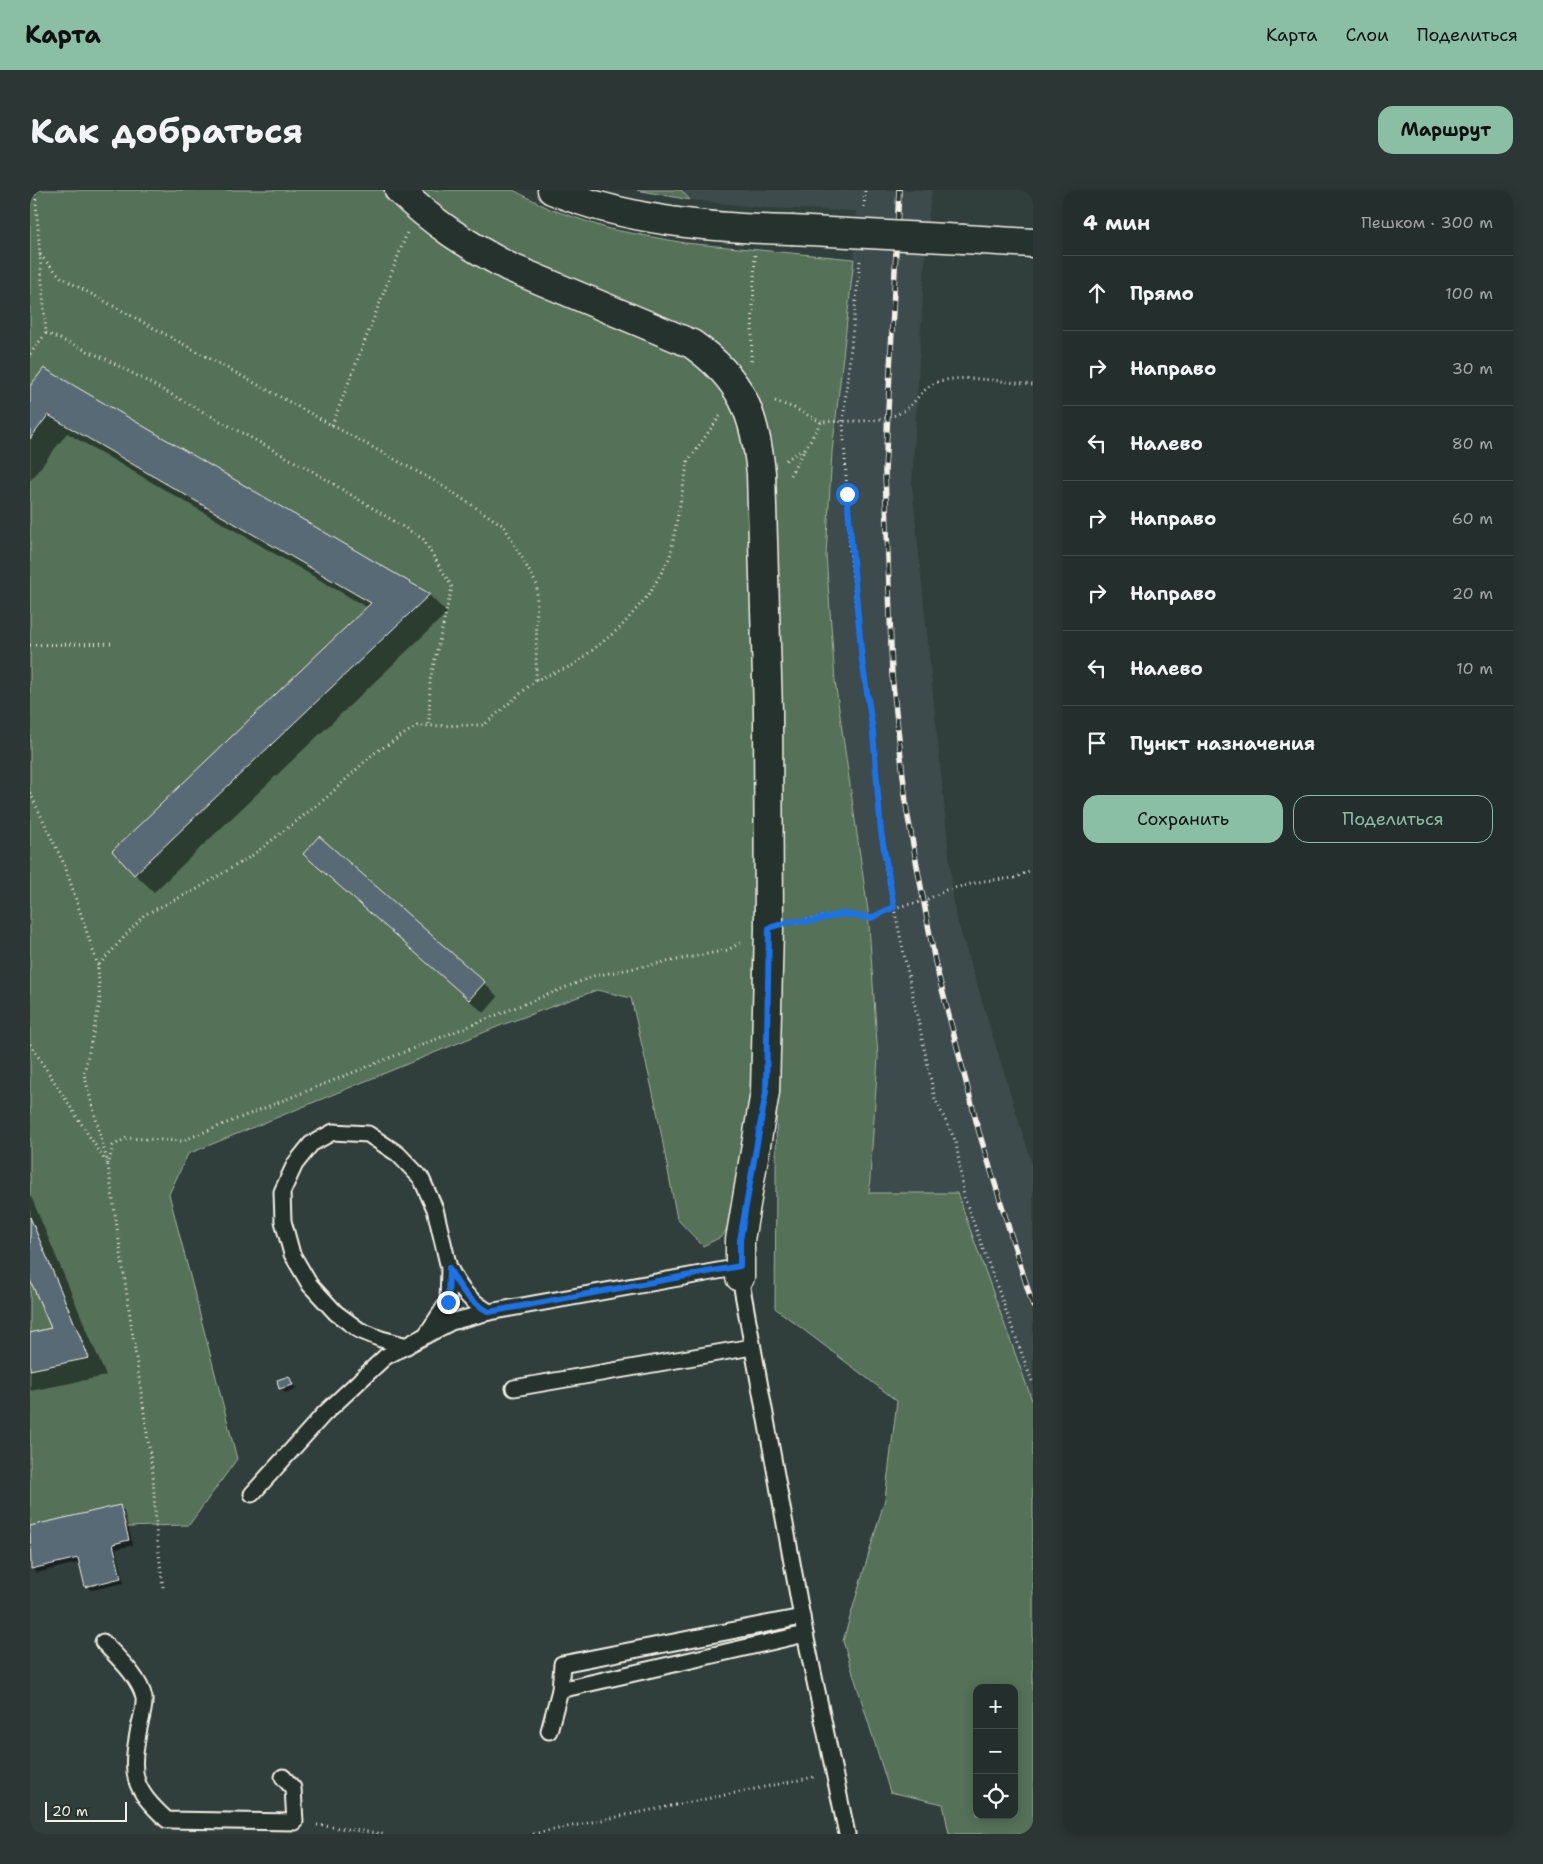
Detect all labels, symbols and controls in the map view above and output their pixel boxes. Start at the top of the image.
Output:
text: Карта [25,19,101,51]
text: Карта [1266,23,1317,47]
text: Слои [1345,23,1389,47]
text: Поделиться [1417,23,1518,47]
button: Маршрут [1378,106,1513,154]
text: Как добраться [30,107,303,154]
text: 4 мин [1083,209,1150,237]
text: Пешком · 300 m [1361,212,1493,233]
icon: ahead [1083,279,1111,307]
text: Прямо [1130,281,1194,306]
text: 100 m [1445,283,1493,304]
icon: right [1083,354,1111,382]
text: Направо [1130,356,1216,381]
text: 30 m [1452,358,1493,379]
icon: left [1083,429,1111,457]
text: Налево [1130,431,1203,456]
text: 80 m [1452,433,1493,454]
route start [836,483,859,506]
icon: right [1083,504,1111,532]
text: Направо [1130,506,1216,531]
text: 60 m [1452,508,1493,529]
icon: right [1083,579,1111,607]
text: Направо [1130,581,1216,606]
text: 20 m [1452,583,1493,604]
icon: left [1083,654,1111,682]
text: Налево [1130,656,1203,681]
text: 10 m [1456,658,1493,679]
icon: arrive [1083,729,1111,757]
text: Пункт назначения [1130,731,1315,756]
button: Сохранить [1083,795,1283,843]
button: Поделиться [1293,795,1493,843]
route end [437,1291,460,1314]
map controls [973,1684,1018,1819]
button: + [973,1684,1018,1729]
button: − [973,1729,1018,1774]
button: locate [973,1774,1018,1819]
scale bar [45,1799,128,1822]
text: 20 m [52,1802,88,1820]

